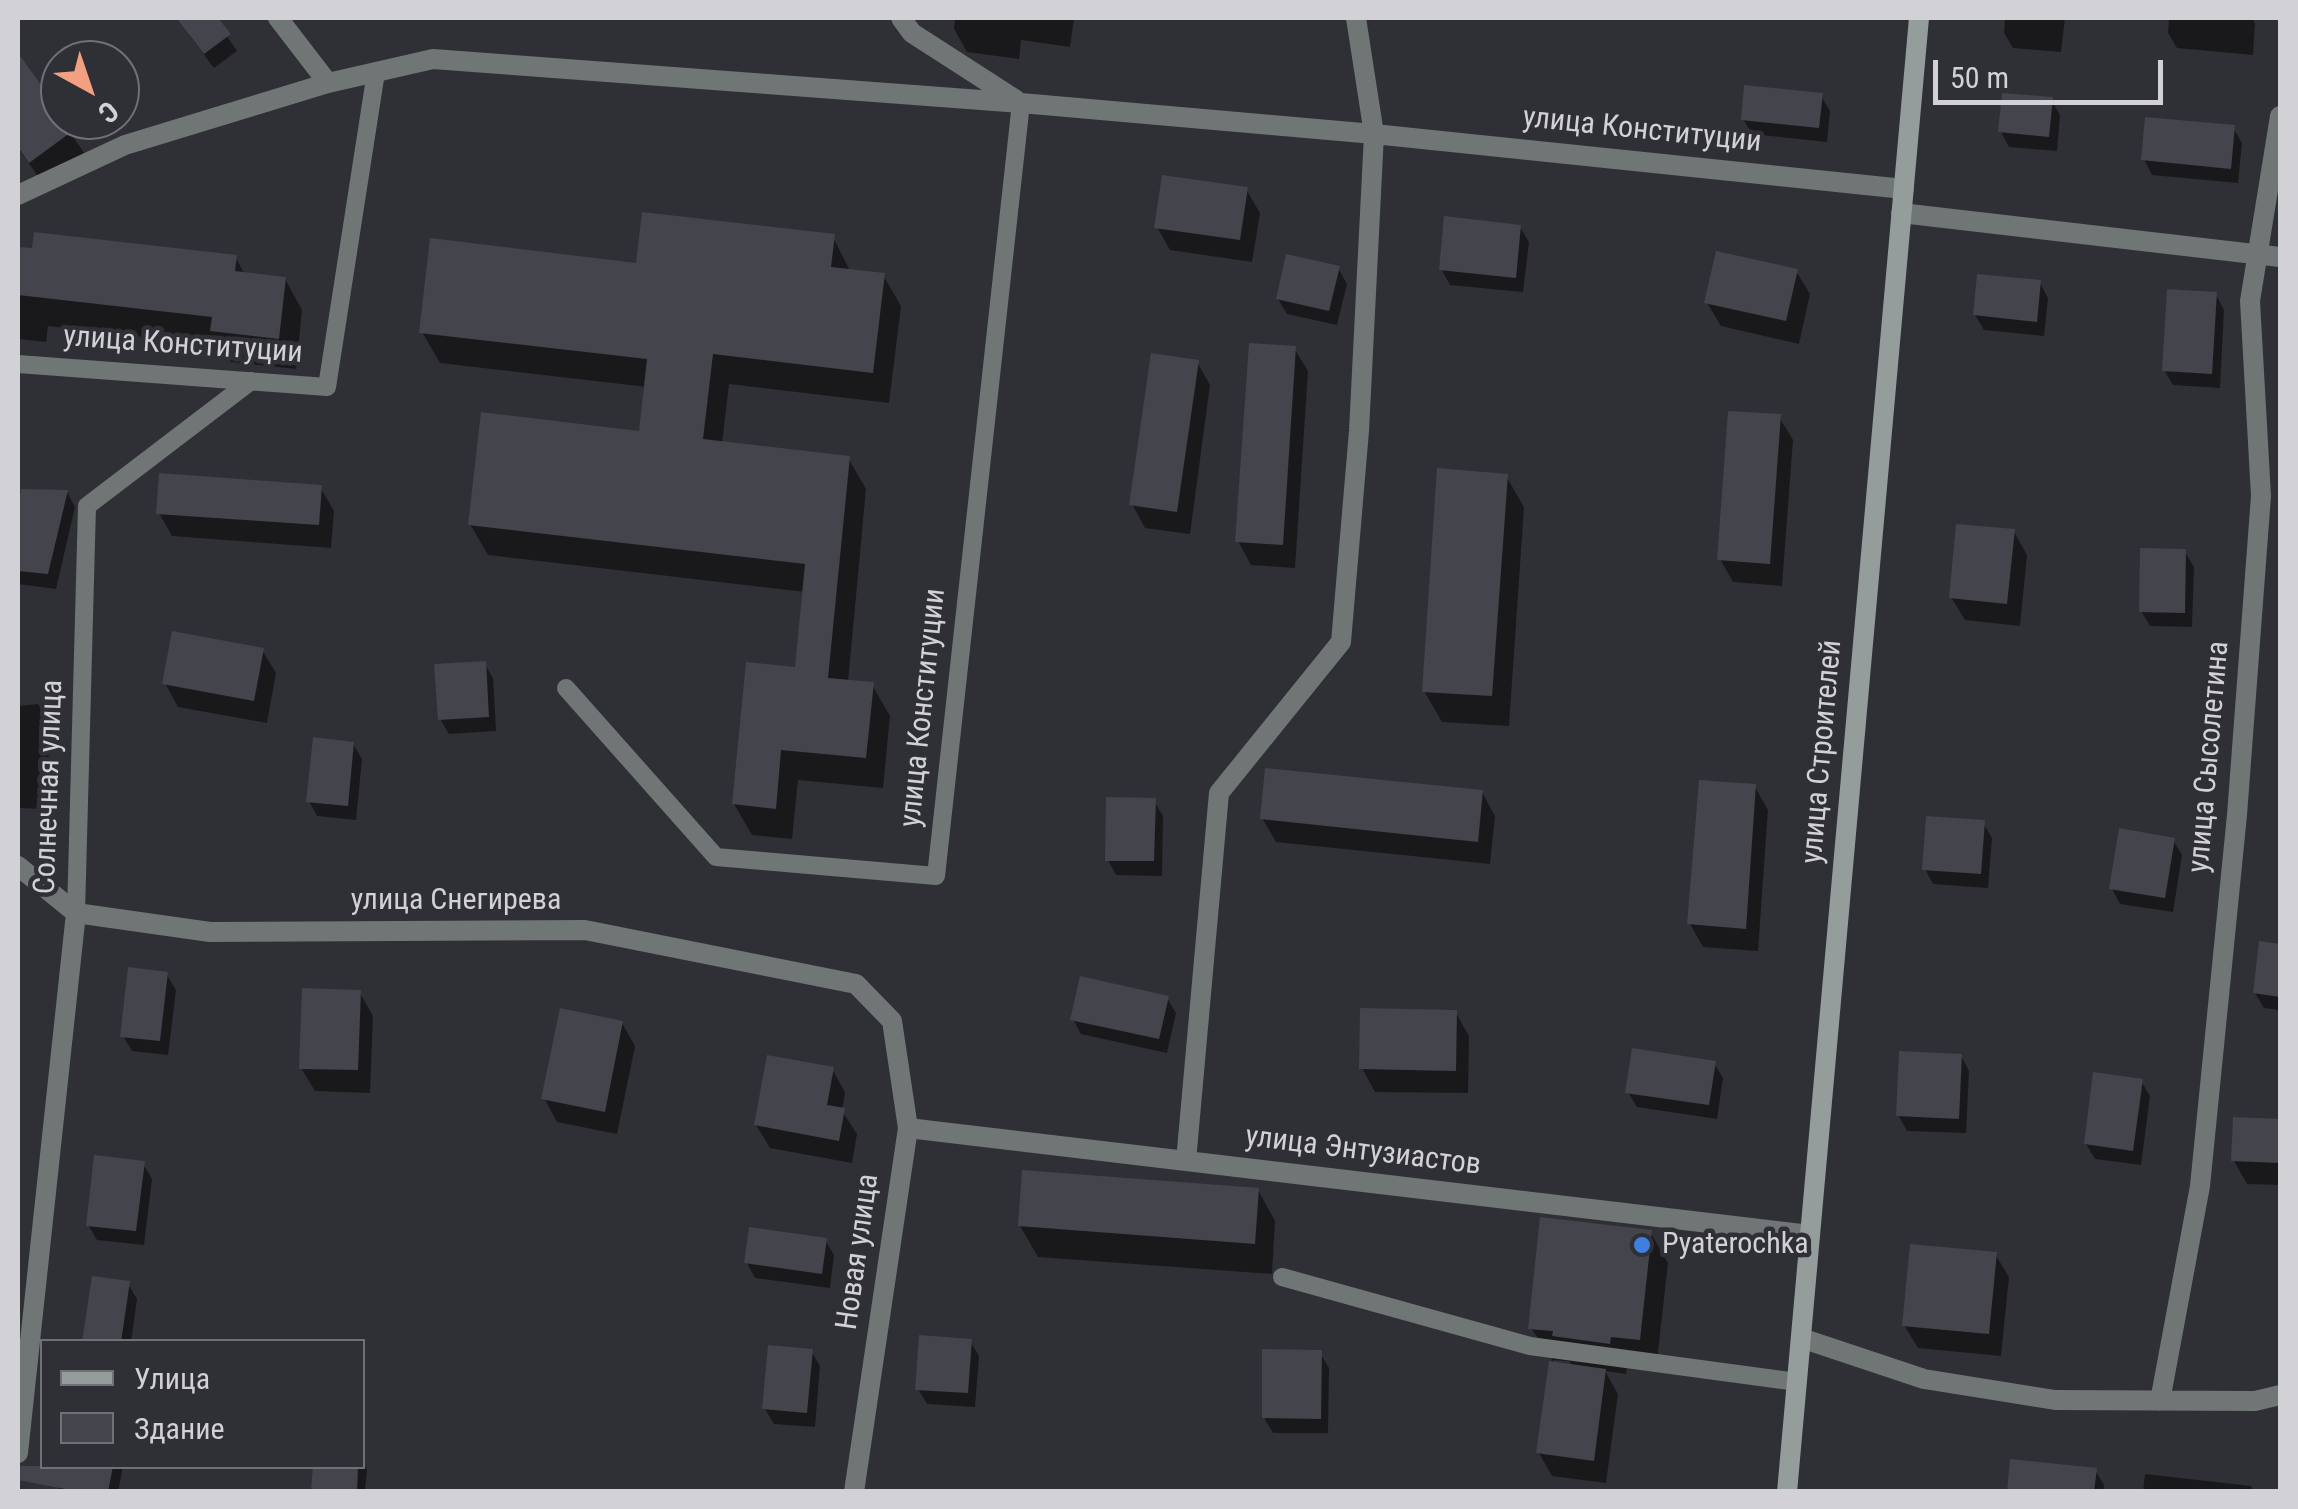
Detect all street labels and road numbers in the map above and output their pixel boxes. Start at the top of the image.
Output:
street label: улица Конституции [1521,101,1763,161]
street label: улица Конституции [62,320,304,372]
street label: улица Конституции [894,587,954,829]
street label: улица Строителей [1795,639,1851,865]
street label: улица Сысолетина [2182,640,2238,874]
street label: Солнечная улица [28,679,72,895]
street label: улица Снегирева [351,883,561,919]
street label: улица Энтузиастов [1243,1120,1483,1184]
street label: Новая улица [830,1172,888,1332]

